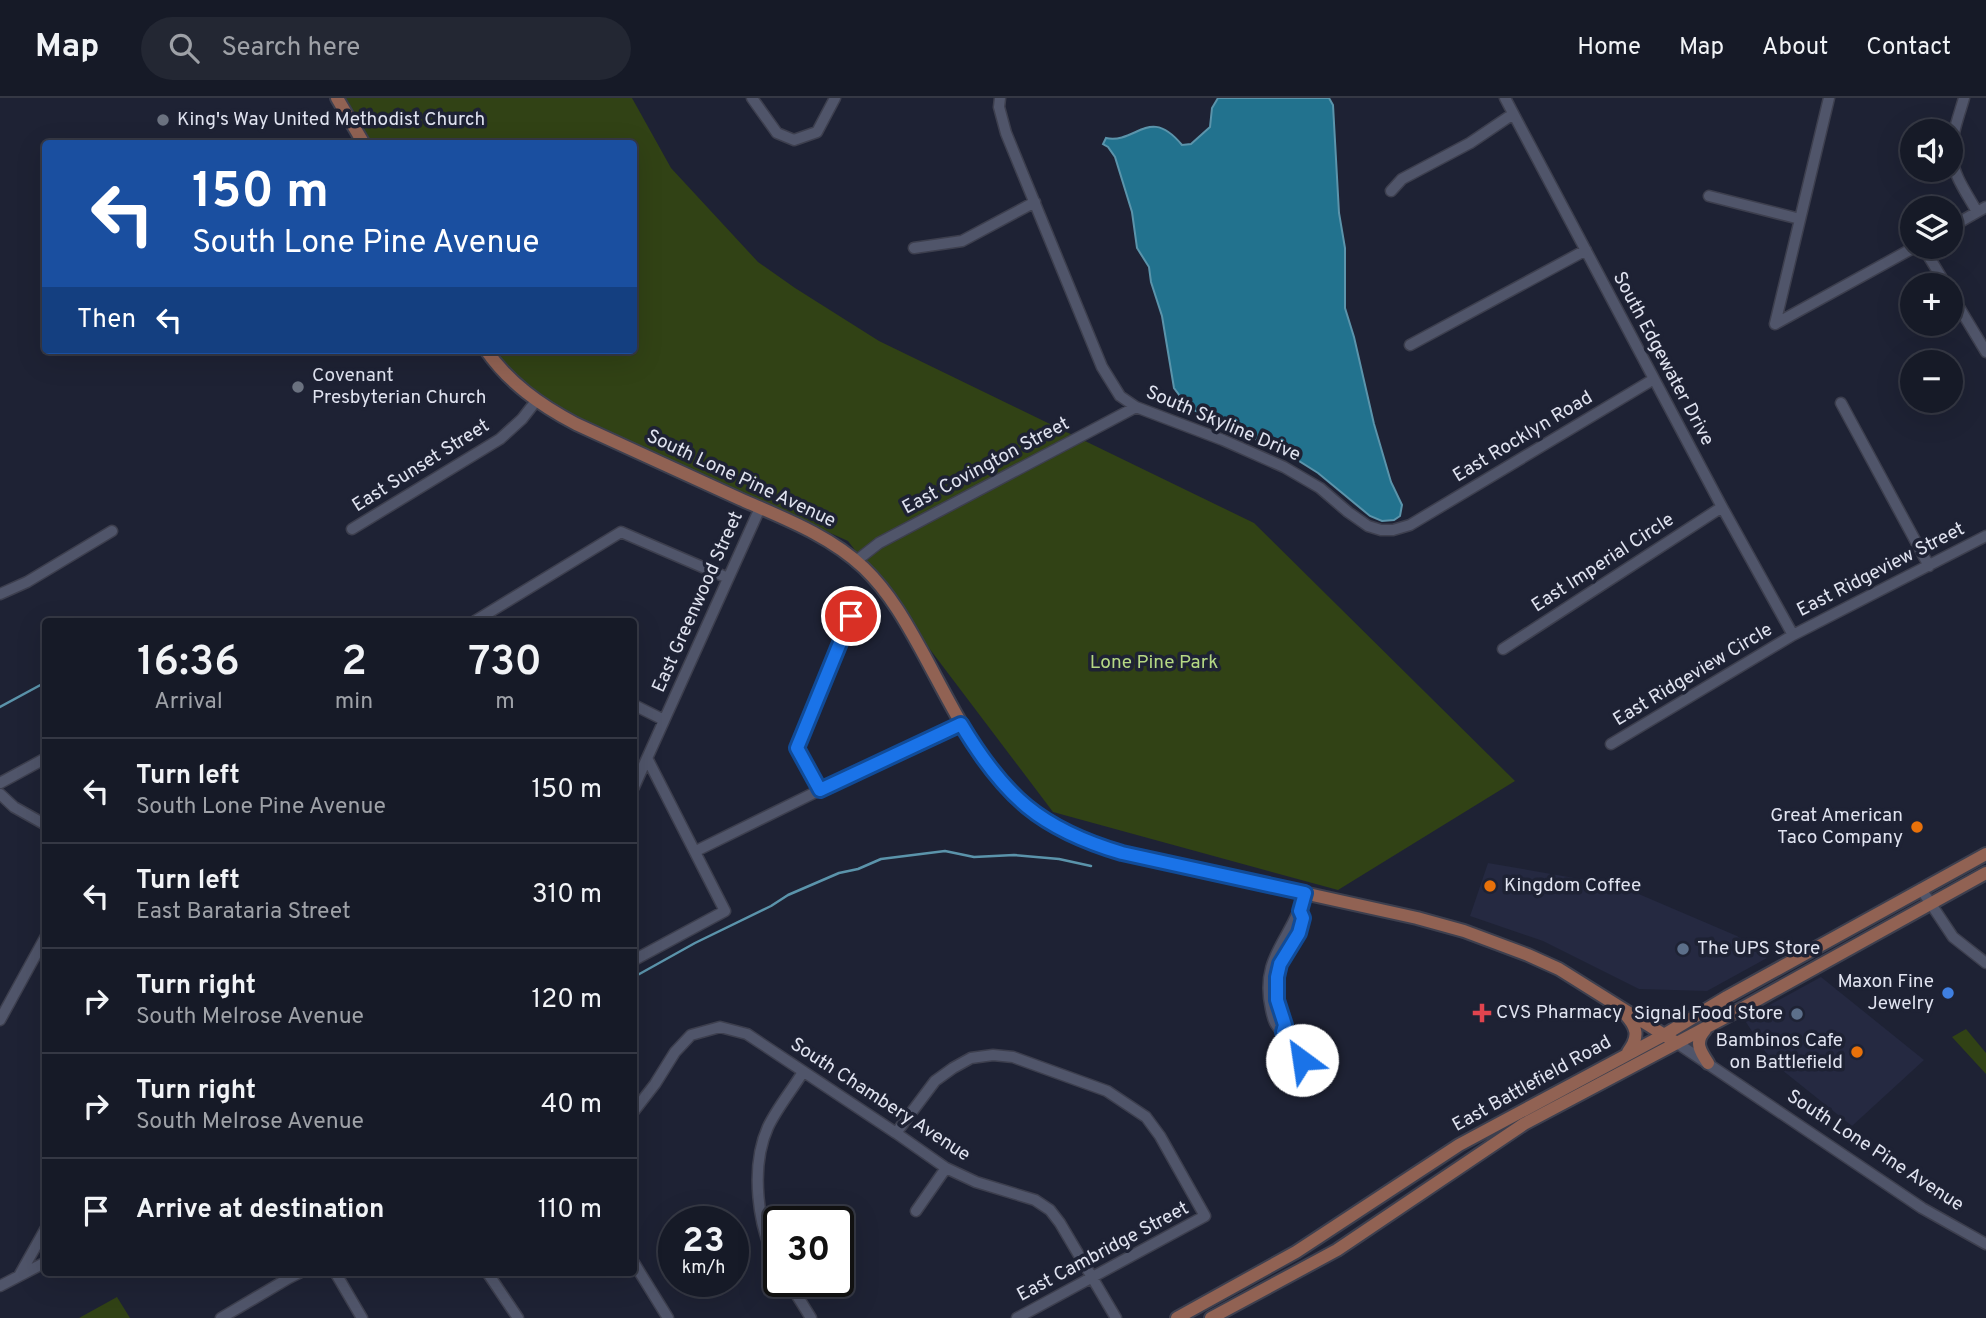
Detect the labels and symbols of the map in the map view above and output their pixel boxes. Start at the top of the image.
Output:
place label: King's Way United Methodist Church [177,108,485,132]
marker: King's Way United Methodist Church [155,112,171,128]
street label: South Edgewater Drive [1607,268,1719,450]
place label: Covenant Presbyterian Church [312,364,487,410]
marker: Covenant Presbyterian Church [290,379,306,395]
street label: South Skyline Drive [1142,381,1304,467]
street label: East Rocklyn Road [1449,386,1597,488]
street label: East Covington Street [898,412,1074,520]
street label: East Sunset Street [348,414,494,518]
street label: South Lone Pine Avenue [642,425,840,533]
street label: East Greenwood Street [647,508,749,696]
street label: East Imperial Circle [1527,508,1679,618]
street label: East Ridgeview Street [1793,517,1969,623]
pin [821,586,881,646]
street label: East Ridgeview Circle [1609,618,1777,732]
park label: Lone Pine Park [1090,651,1218,675]
place label: Great American Taco Company [1770,804,1903,850]
marker: Great American Taco Company [1909,819,1925,835]
place label: Kingdom Coffee [1504,874,1641,898]
marker: Kingdom Coffee [1482,878,1498,894]
place label: The UPS Store [1697,937,1820,961]
marker: The UPS Store [1675,941,1691,957]
place label: Maxon Fine Jewelry [1837,970,1934,1016]
marker: Maxon Fine Jewelry [1940,985,1956,1001]
place label: CVS Pharmacy [1496,1001,1622,1025]
place label: Signal Food Store [1634,1002,1783,1026]
marker: CVS Pharmacy [1474,1005,1490,1021]
marker: Signal Food Store [1789,1006,1805,1022]
position arrow [1265,1023,1339,1097]
place label: Bambinos Cafe on Battlefield [1715,1029,1843,1075]
street label: East Battlefield Road [1448,1030,1616,1138]
street label: South Chambery Avenue [785,1033,975,1167]
marker: Bambinos Cafe on Battlefield [1849,1044,1865,1060]
street label: South Lone Pine Avenue [1782,1085,1968,1217]
street label: East Cambridge Street [1013,1197,1193,1307]
speed limit sign: 30 [763,1206,854,1297]

